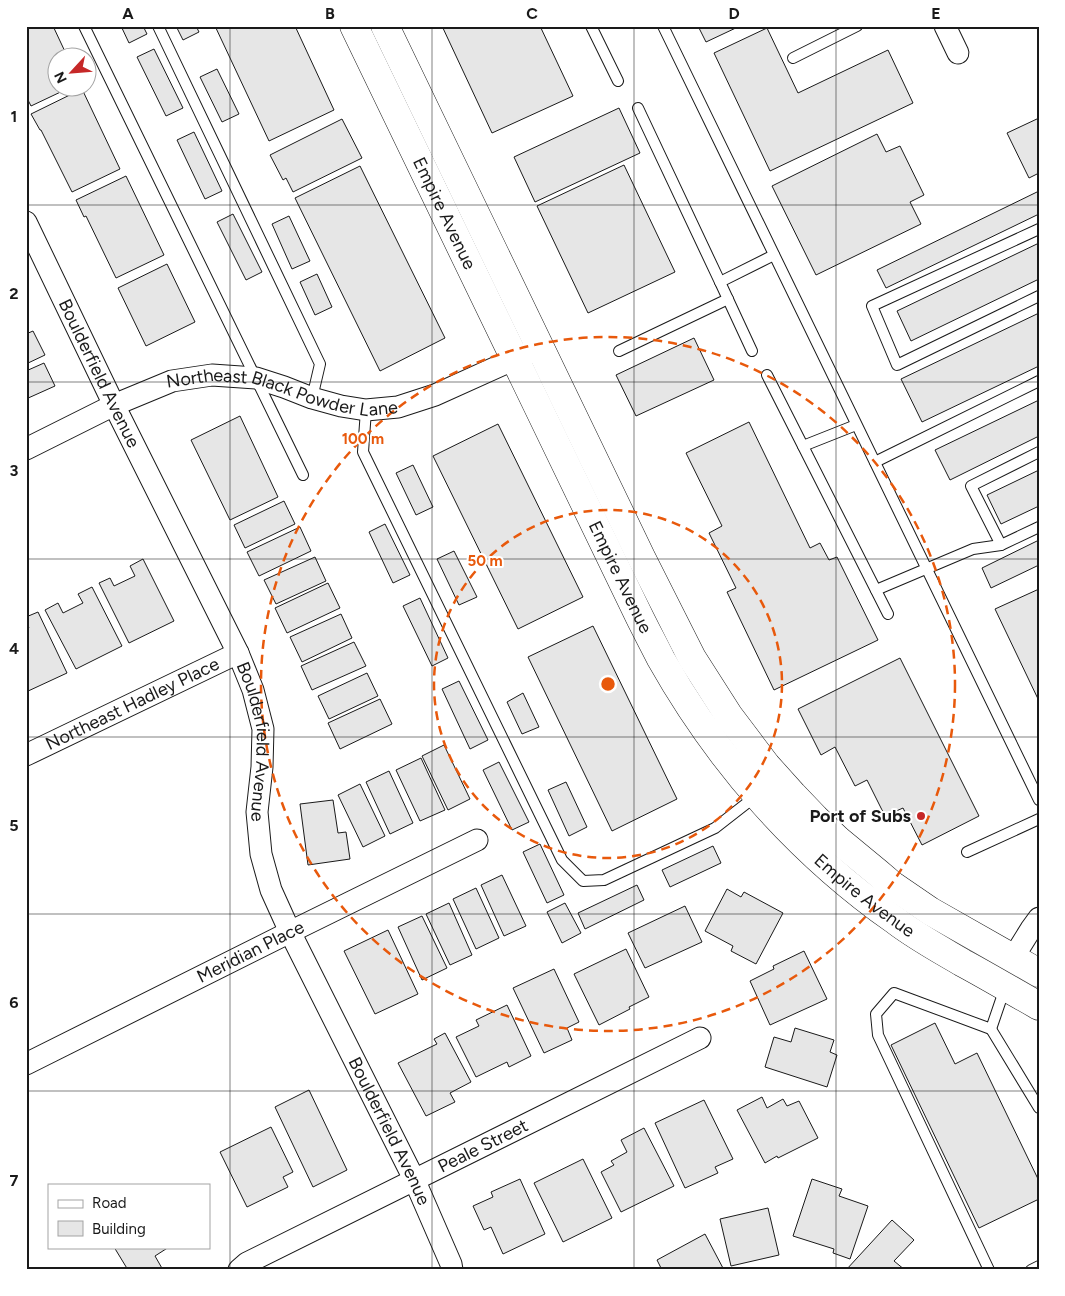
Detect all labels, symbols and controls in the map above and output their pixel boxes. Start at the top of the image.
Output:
text: A [122,4,134,23]
text: B [325,4,335,23]
text: C [526,4,538,23]
text: D [728,4,740,23]
text: E [931,4,941,23]
north arrow [48,48,98,98]
text: N [51,69,71,86]
text: 1 [11,107,17,126]
street label: Empire Avenue [408,154,481,273]
text: 2 [9,284,19,303]
street label: Boulderfield Avenue [54,295,145,451]
street label: Northeast Black Powder Lane [165,364,399,421]
text: 100 m [342,430,384,448]
text: 3 [10,461,19,480]
street label: Empire Avenue [584,517,657,637]
text: 50 m [467,552,503,570]
text: 4 [9,639,19,658]
street label: Northeast Hadley Place [42,653,223,755]
street label: Boulderfield Avenue [232,659,274,823]
centre of rings [599,675,617,693]
place label: Port of Subs [809,805,912,827]
marker: Port of Subs [915,810,927,822]
text: 5 [9,816,19,835]
street label: Empire Avenue [810,849,919,942]
street label: Meridian Place [193,916,308,988]
text: 6 [9,993,19,1012]
street label: Boulderfield Avenue [344,1053,435,1209]
street label: Peale Street [434,1114,532,1177]
text: 7 [10,1171,19,1190]
legend [48,1184,210,1248]
text: Road [92,1194,127,1212]
text: Building [92,1220,146,1238]

